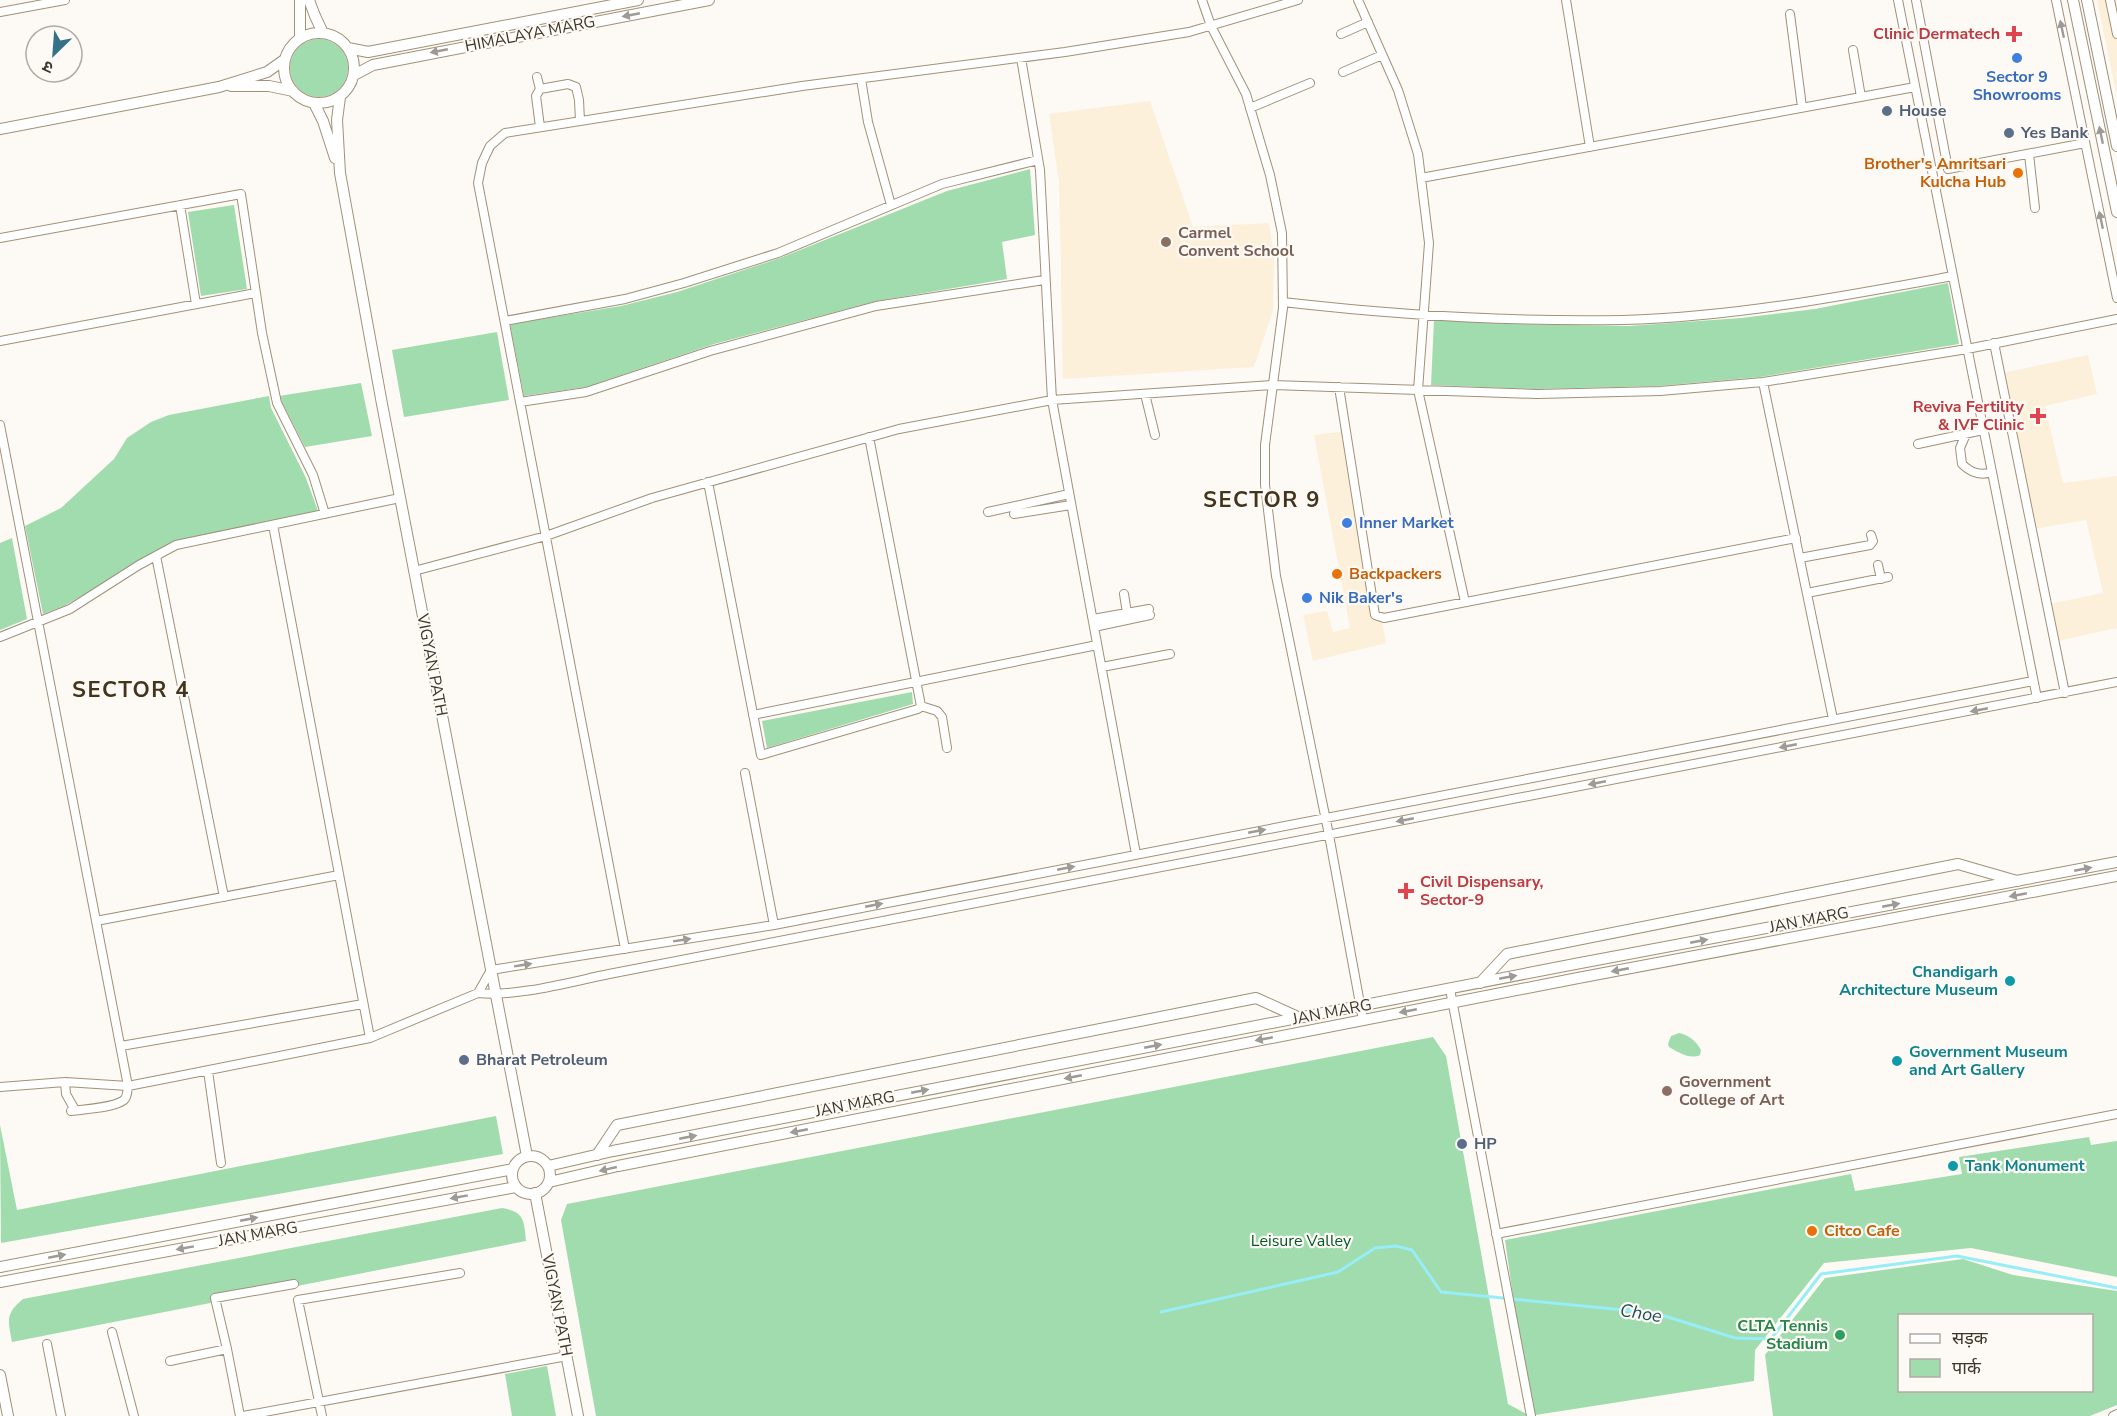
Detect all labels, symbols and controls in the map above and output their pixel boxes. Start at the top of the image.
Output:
street label: HIMALAYA MARG [463,11,597,57]
one-way arrow [621,11,640,20]
one-way arrow [2057,20,2066,39]
place label: Clinic Dermatech [1873,23,2000,45]
north arrow [24,24,84,84]
marker: Clinic Dermatech [2005,25,2023,43]
one-way arrow [430,47,449,57]
marker: Sector 9 Showrooms [2010,51,2024,65]
text: उ [39,54,57,79]
place label: Sector 9 Showrooms [1973,66,2061,106]
place label: House [1899,100,1947,122]
marker: House [1880,104,1894,118]
place label: Yes Bank [2020,122,2088,144]
one-way arrow [2096,125,2105,144]
marker: Yes Bank [2002,126,2016,140]
place label: Brother's Amritsari Kulcha Hub [1864,153,2006,193]
marker: Brother's Amritsari Kulcha Hub [2011,166,2025,180]
one-way arrow [2096,211,2105,230]
place label: Carmel Convent School [1178,222,1294,262]
marker: Carmel Convent School [1159,235,1173,249]
place label: Reviva Fertility & IVF Clinic [1913,396,2025,436]
marker: Reviva Fertility & IVF Clinic [2029,407,2047,425]
district label: SECTOR 9 [1203,485,1321,515]
place label: Inner Market [1359,512,1454,534]
marker: Inner Market [1340,516,1354,530]
place label: Backpackers [1349,563,1442,585]
marker: Backpackers [1330,567,1344,581]
place label: Nik Baker's [1319,587,1403,609]
marker: Nik Baker's [1300,591,1314,605]
street label: VIGYAN PATH [411,611,453,718]
district label: SECTOR 4 [72,675,190,705]
one-way arrow [1970,706,1989,715]
one-way arrow [1778,742,1797,751]
one-way arrow [1587,779,1606,788]
one-way arrow [1395,816,1414,825]
one-way arrow [1248,826,1267,835]
one-way arrow [1056,863,1075,872]
one-way arrow [2073,864,2092,873]
place label: Civil Dispensary, Sector-9 [1420,871,1544,911]
marker: Civil Dispensary, Sector-9 [1397,882,1415,900]
one-way arrow [2009,891,2028,900]
one-way arrow [865,900,884,909]
one-way arrow [1882,900,1901,909]
street label: JAN MARG [1766,902,1851,939]
one-way arrow [673,935,692,944]
one-way arrow [1690,936,1709,945]
one-way arrow [513,960,532,969]
place label: Chandigarh Architecture Museum [1839,961,1998,1001]
one-way arrow [1611,966,1630,975]
one-way arrow [1498,972,1517,981]
marker: Chandigarh Architecture Museum [2003,974,2017,988]
street label: JAN MARG [1289,994,1374,1031]
one-way arrow [1398,1007,1417,1016]
one-way arrow [1255,1035,1274,1044]
one-way arrow [1144,1041,1163,1050]
place label: Government Museum and Art Gallery [1909,1041,2068,1081]
place label: Bharat Petroleum [476,1049,608,1071]
marker: Bharat Petroleum [457,1053,471,1067]
marker: Government Museum and Art Gallery [1890,1054,1904,1068]
place label: Government College of Art [1679,1071,1785,1111]
one-way arrow [1063,1073,1082,1082]
marker: Government College of Art [1660,1084,1674,1098]
street label: JAN MARG [812,1086,897,1123]
one-way arrow [911,1086,930,1095]
one-way arrow [789,1127,808,1136]
one-way arrow [678,1132,697,1141]
place label: HP [1474,1133,1497,1155]
marker: HP [1455,1137,1469,1151]
place label: Tank Monument [1965,1155,2085,1177]
marker: Tank Monument [1946,1159,1960,1173]
one-way arrow [599,1164,617,1174]
one-way arrow [449,1193,468,1202]
one-way arrow [240,1214,259,1223]
street label: JAN MARG [216,1216,299,1252]
place label: Citco Cafe [1824,1220,1900,1242]
marker: Citco Cafe [1805,1224,1819,1238]
park label: Leisure Valley [1251,1230,1352,1252]
one-way arrow [175,1244,194,1253]
one-way arrow [48,1251,67,1260]
street label: VIGYAN PATH [536,1251,578,1358]
water label: Choe [1618,1298,1664,1328]
legend [1898,1314,2093,1392]
place label: CLTA Tennis Stadium [1737,1315,1828,1355]
text: सड़क [1952,1326,1989,1350]
marker: CLTA Tennis Stadium [1833,1328,1847,1342]
text: पार्क [1952,1356,1982,1380]

